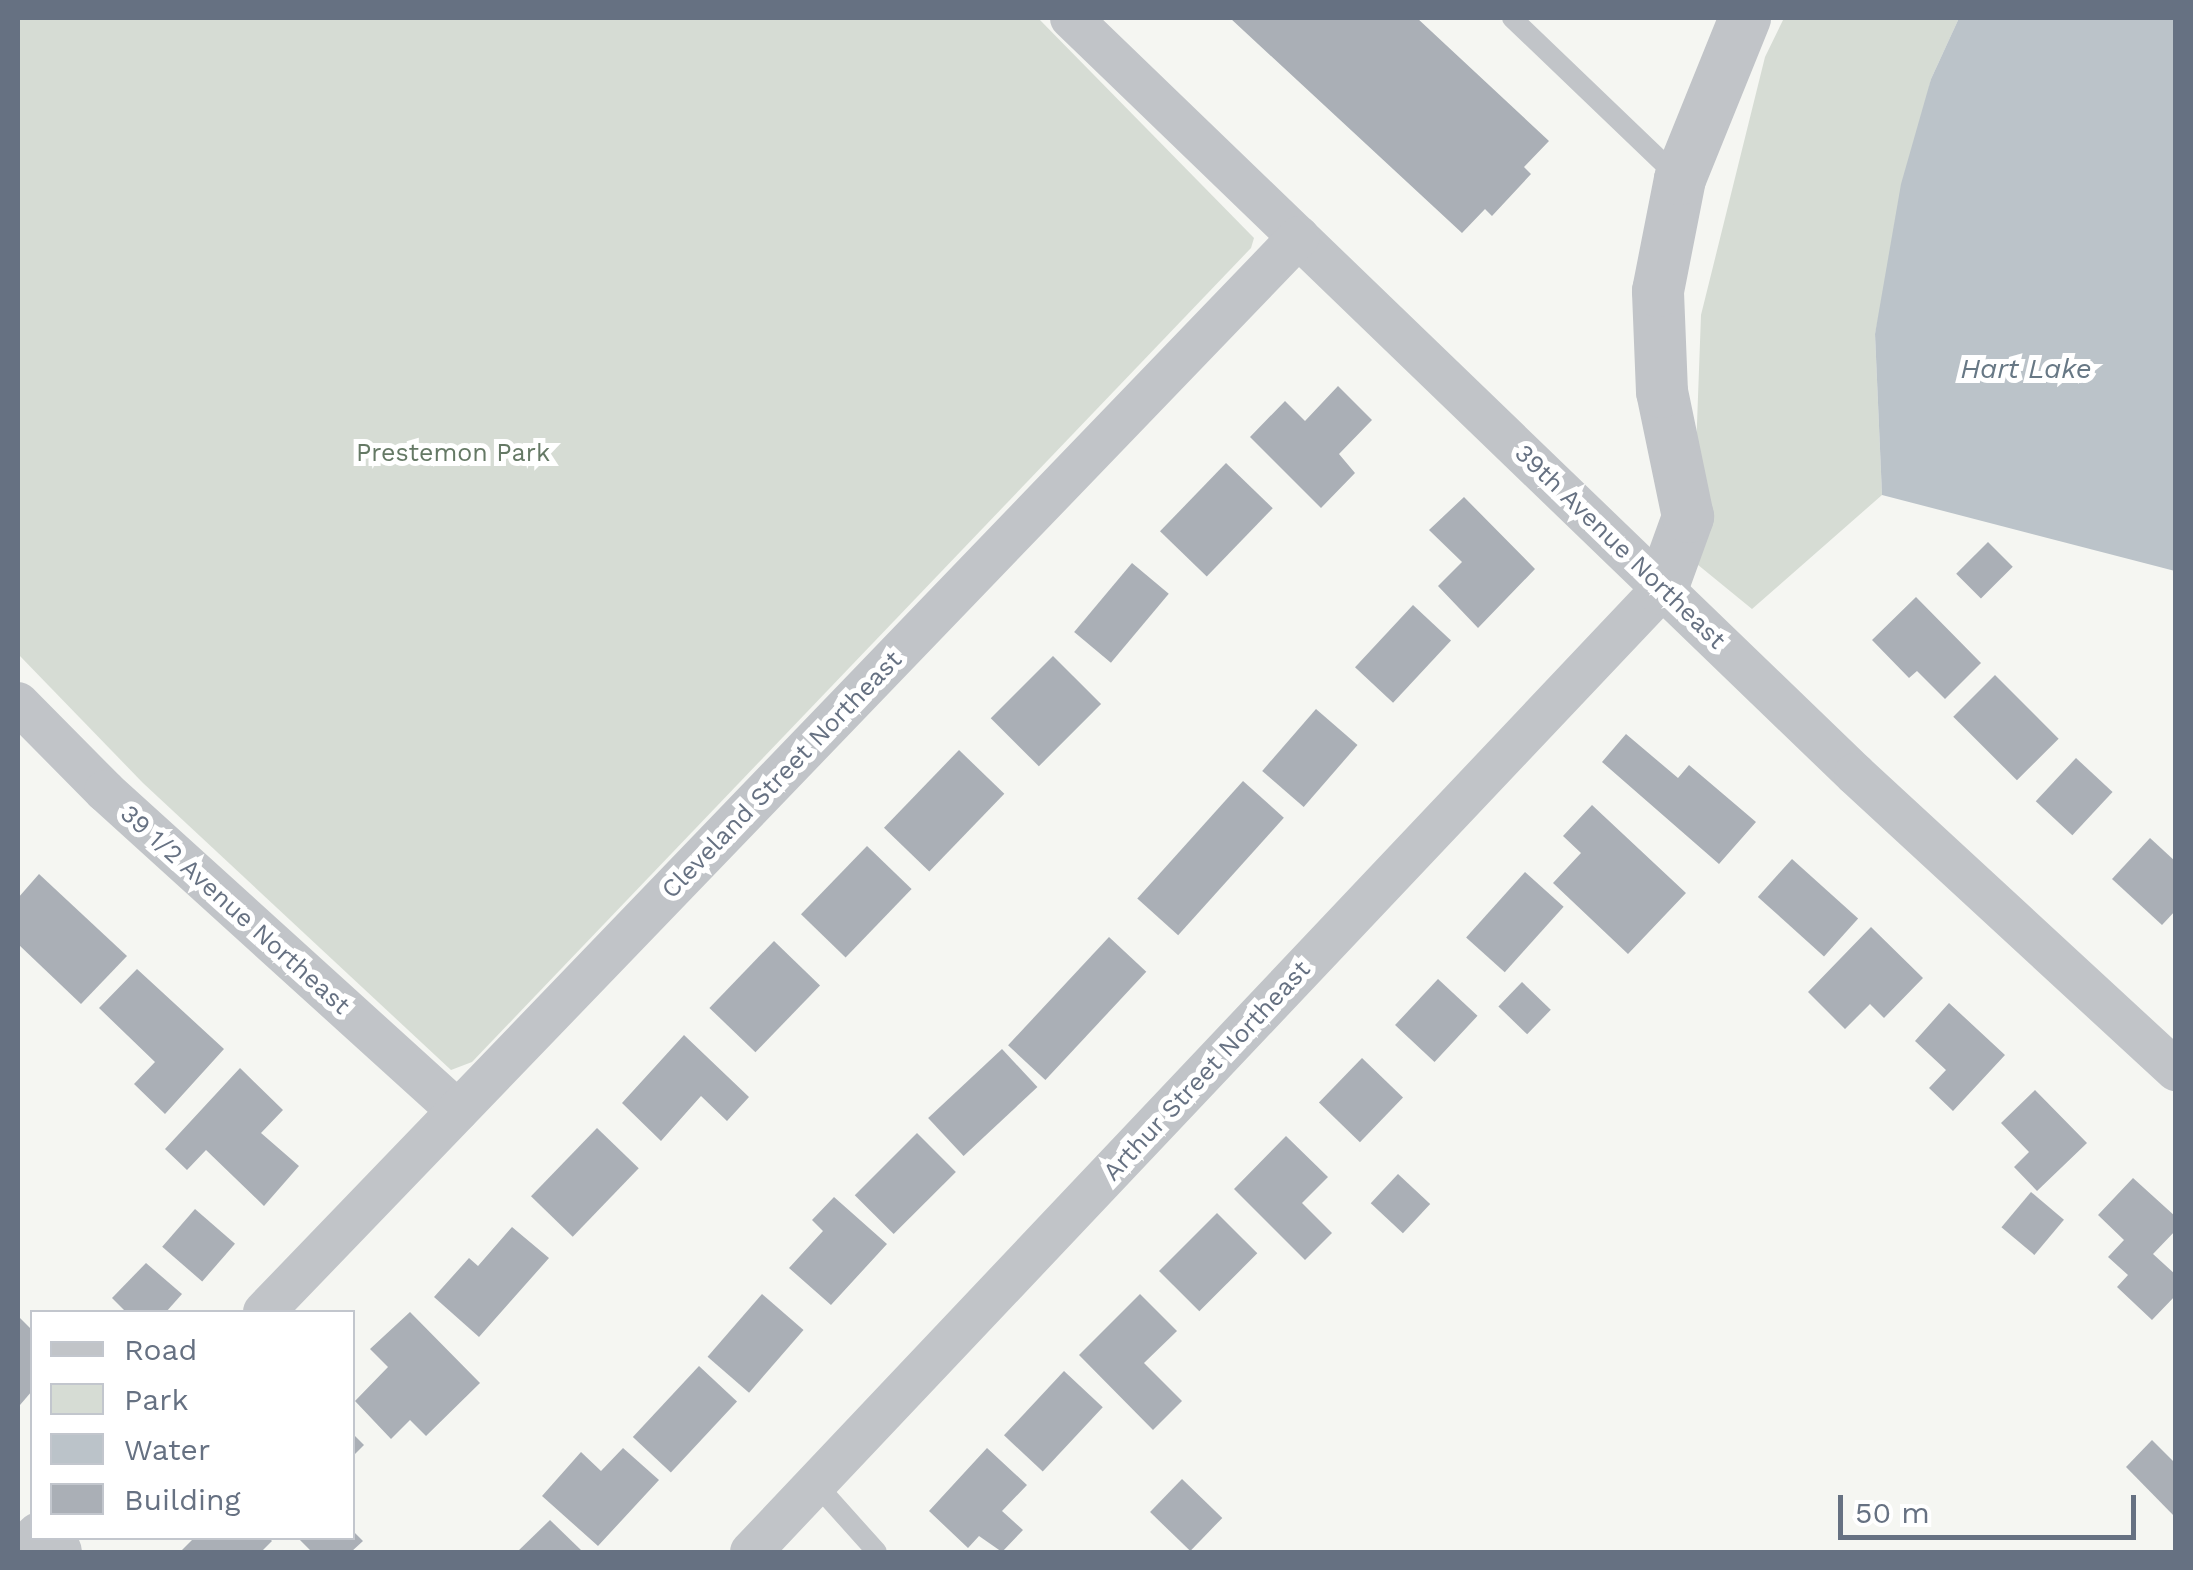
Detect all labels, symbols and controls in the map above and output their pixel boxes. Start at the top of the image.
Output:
water label: Hart Lake [1960,352,2092,386]
park label: Prestemon Park [356,438,550,468]
street label: 39th Avenue Northeast [1508,438,1732,656]
street label: Cleveland Street Northeast [656,645,908,905]
street label: 39 1/2 Avenue Northeast [113,798,357,1022]
street label: Arthur Street Northeast [1097,955,1317,1187]
legend [30,1310,355,1540]
text: Road [124,1332,197,1367]
text: Park [124,1382,189,1417]
text: Water [124,1432,210,1467]
scale bar [1843,1475,2140,1537]
text: Building [124,1482,241,1517]
text: 50 m [1855,1495,1930,1530]

